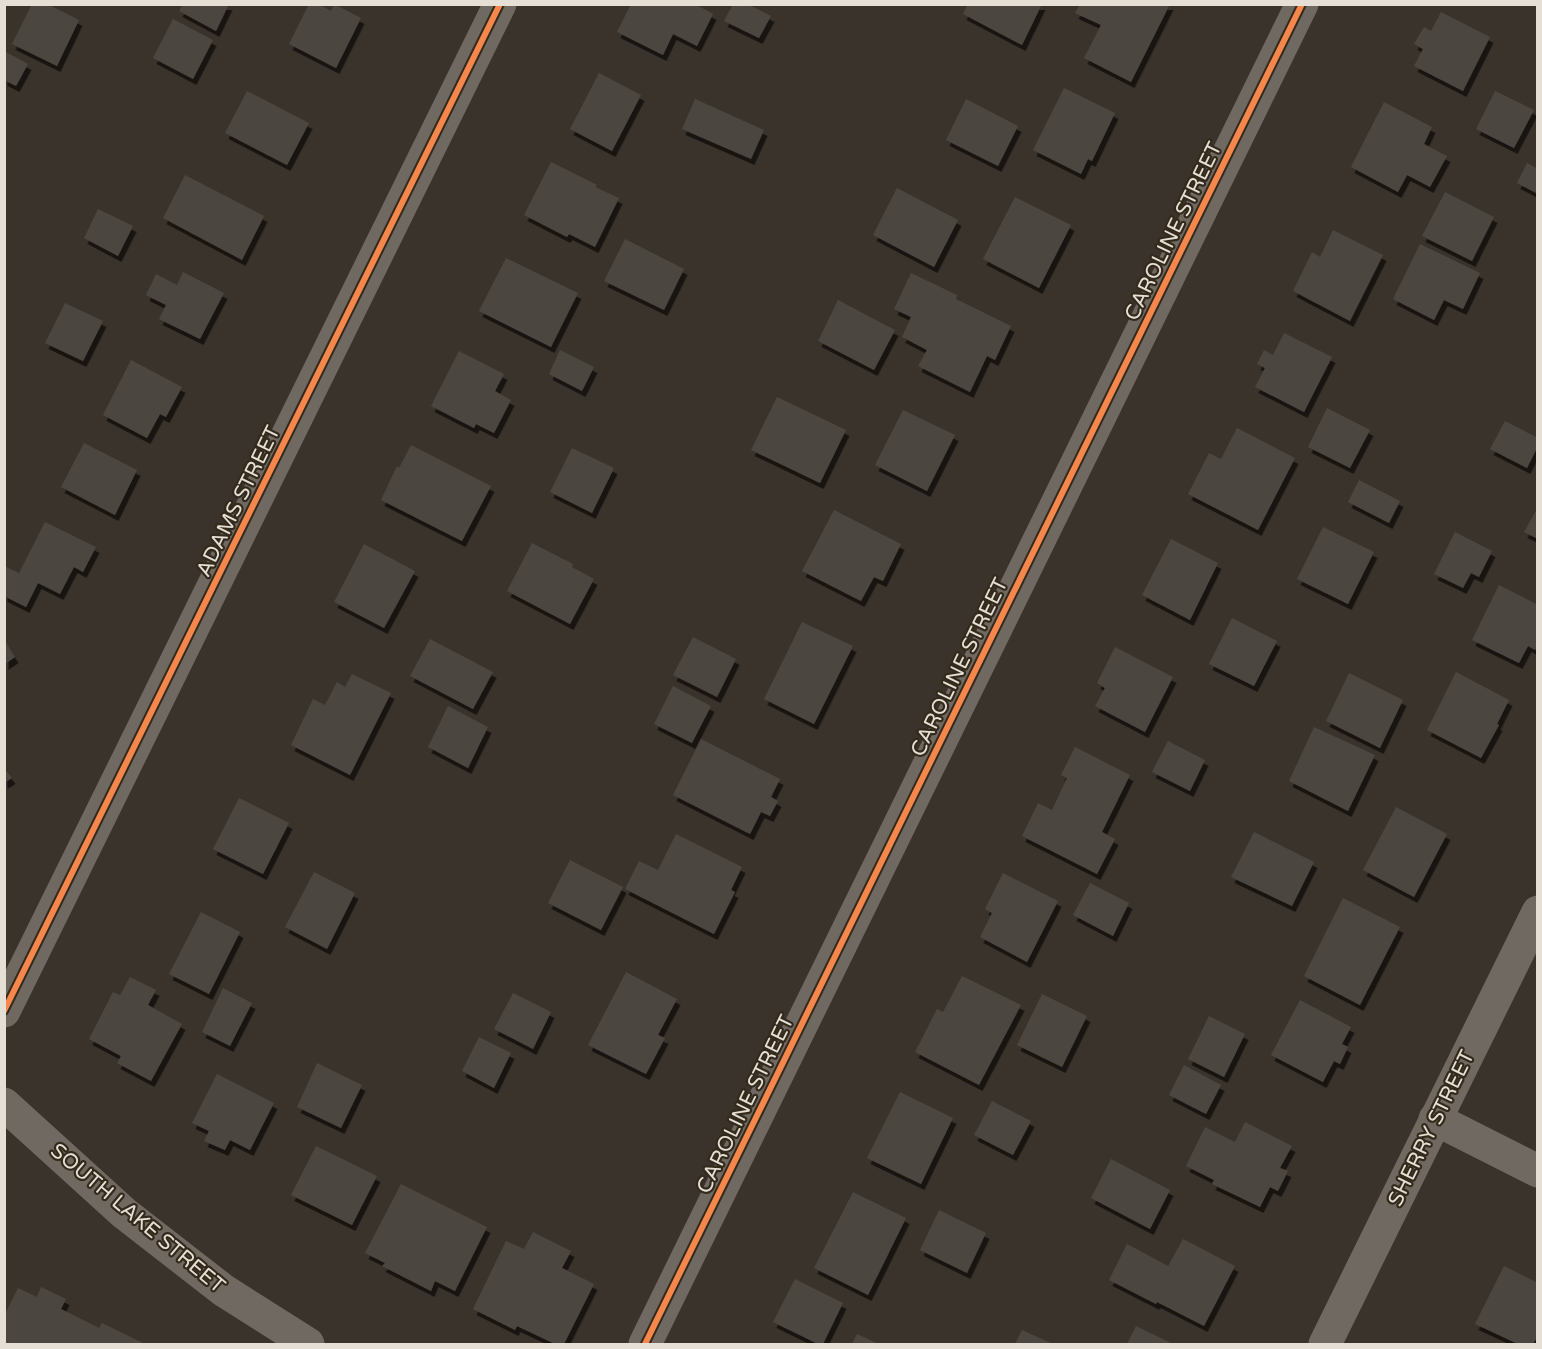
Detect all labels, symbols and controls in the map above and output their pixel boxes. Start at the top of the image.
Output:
street label: CAROLINE STREET [1119,138,1228,325]
street label: ADAMS STREET [191,421,286,581]
street label: CAROLINE STREET [905,574,1014,761]
street label: CAROLINE STREET [691,1011,800,1198]
street label: SHERRY STREET [1383,1046,1480,1210]
street label: SOUTH LAKE STREET [45,1138,230,1299]

